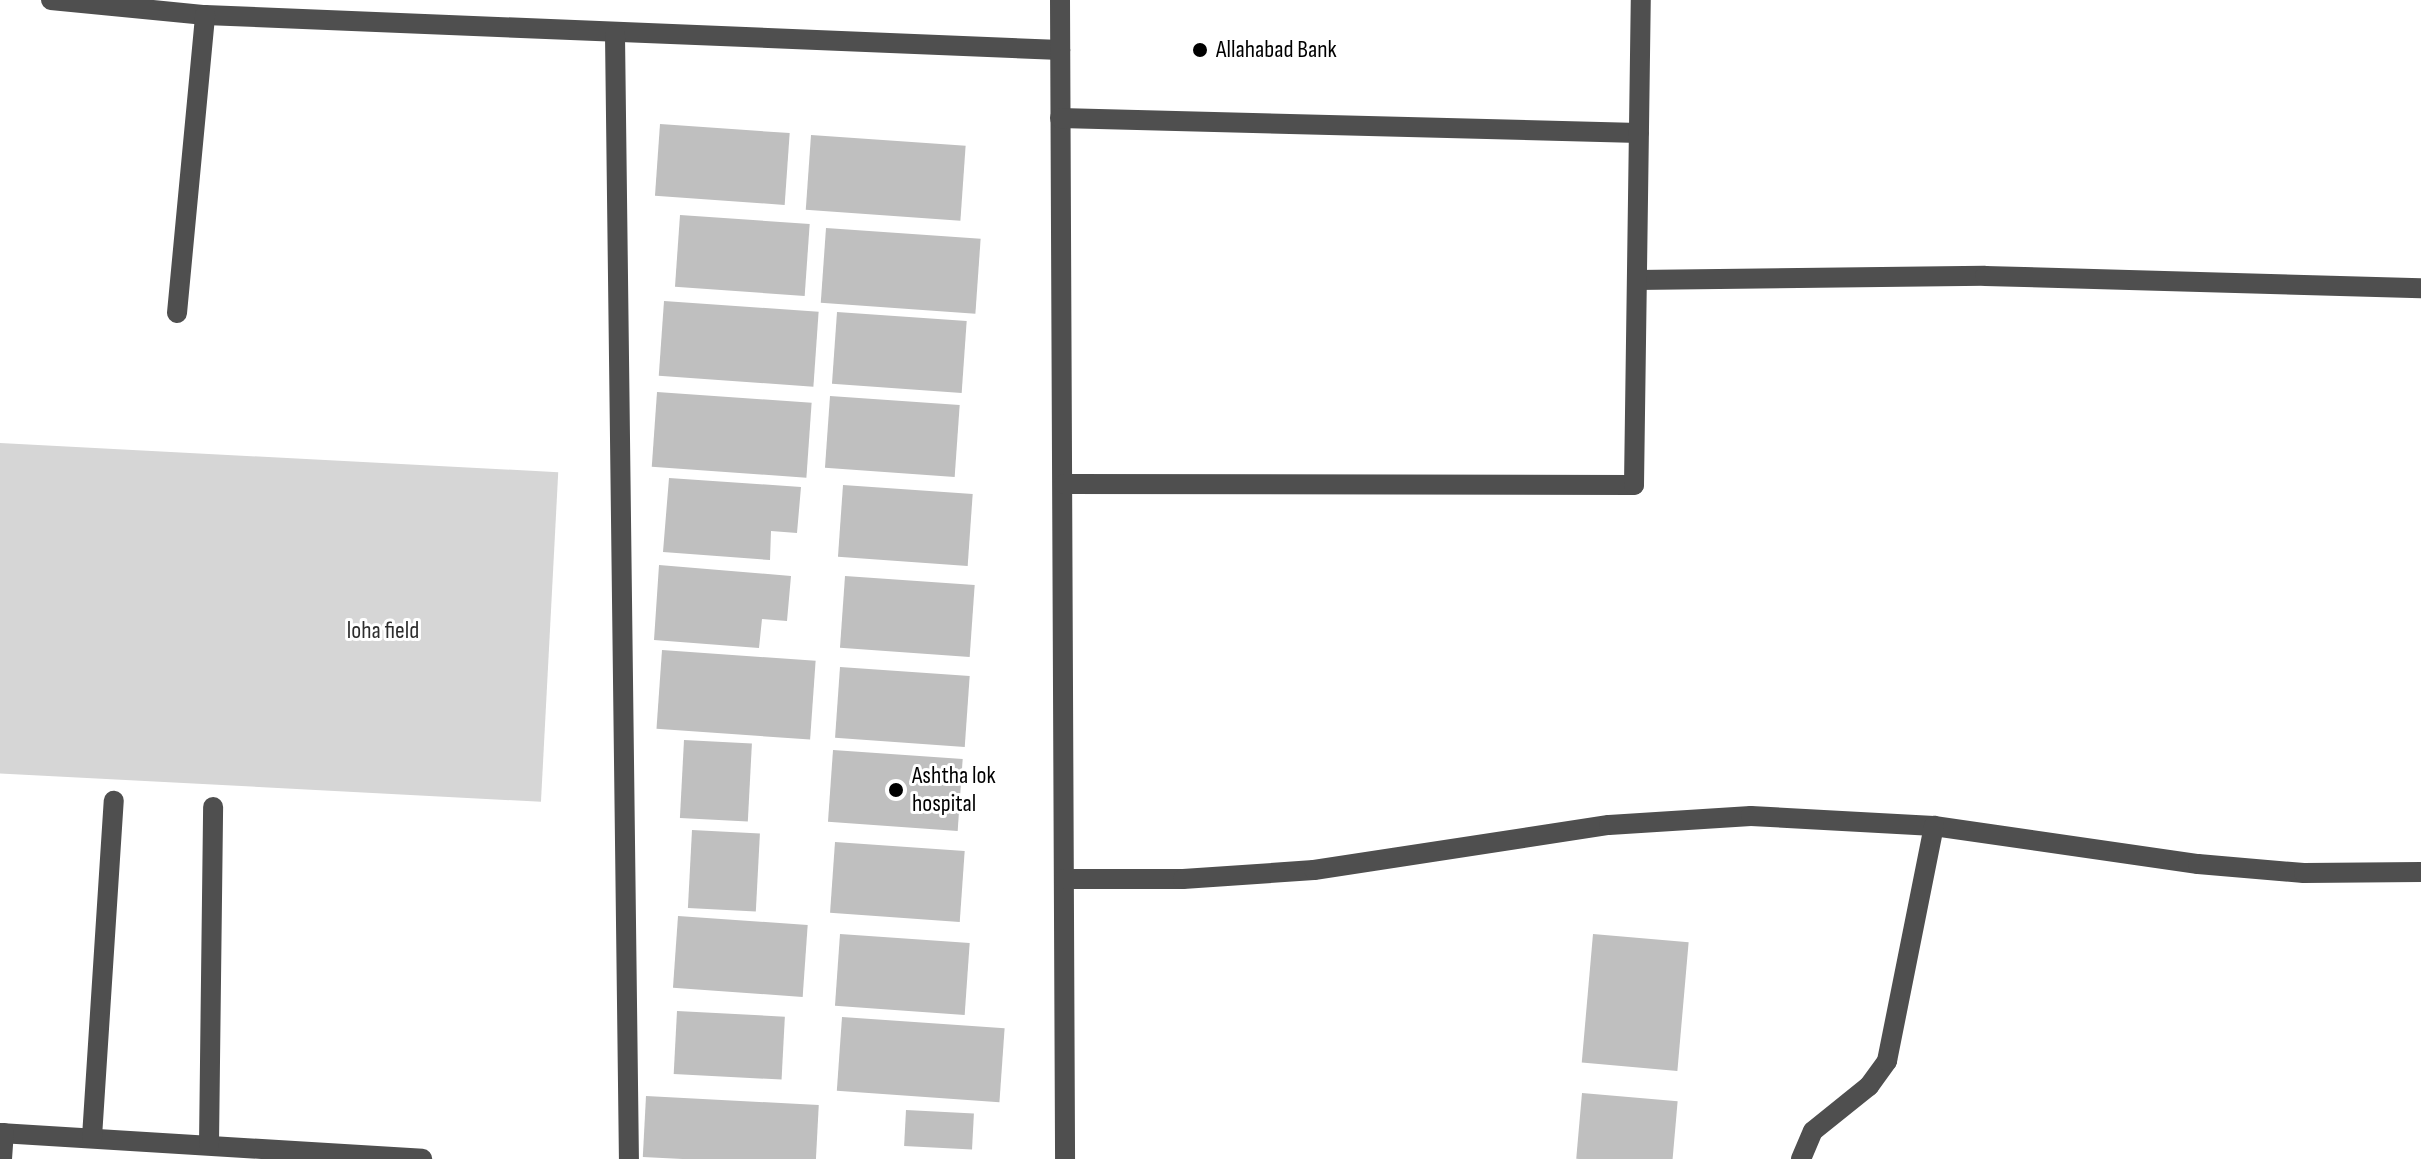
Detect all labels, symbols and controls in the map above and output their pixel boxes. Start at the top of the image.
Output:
place label: Allahabad Bank [1216,36,1337,64]
marker: Allahabad Bank [1191,41,1209,59]
park label: loha field [347,617,419,645]
place label: Ashtha lok hospital [912,762,996,818]
marker: Ashtha lok hospital [887,781,905,799]

